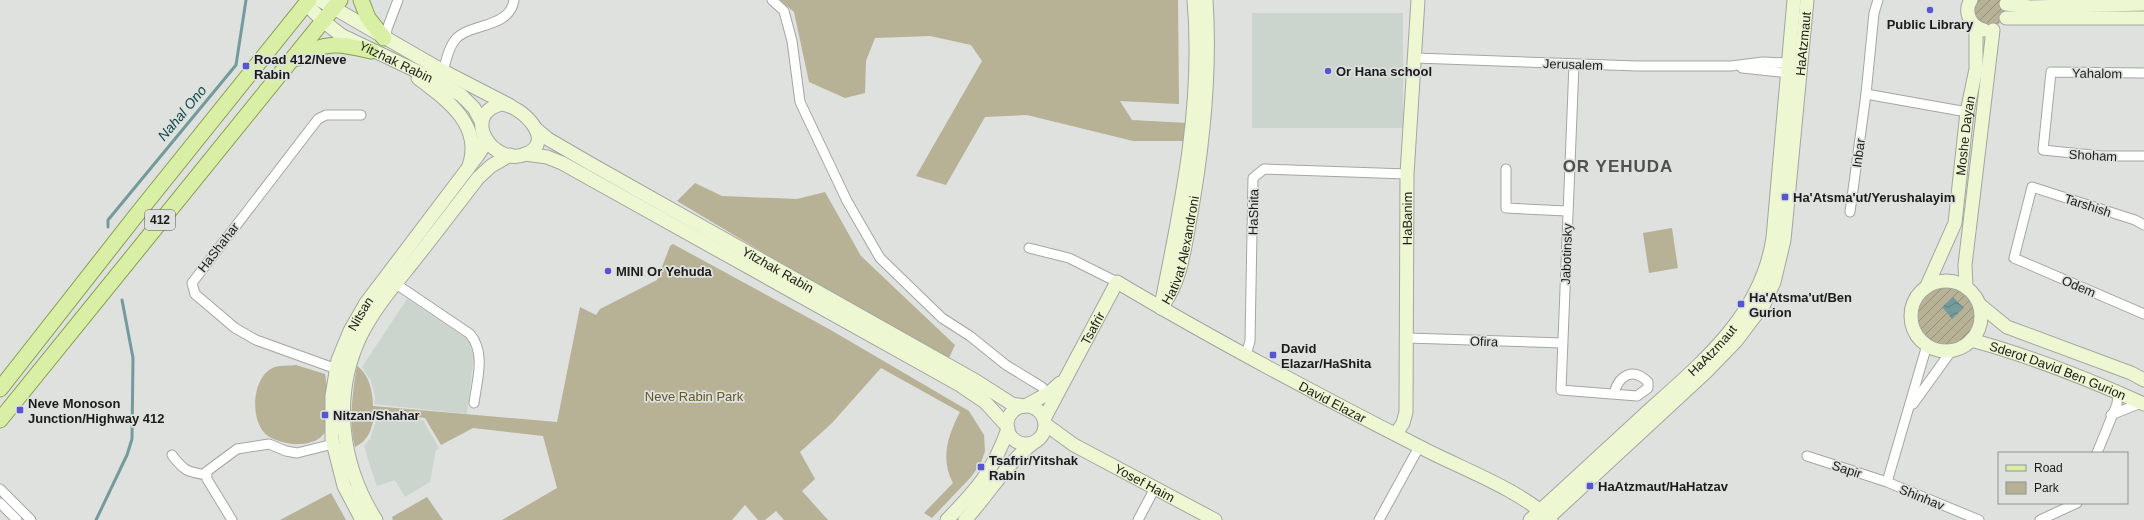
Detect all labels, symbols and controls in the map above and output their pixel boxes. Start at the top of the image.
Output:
marker: Public Library [1925,5,1935,15]
street label: HaAtzmaut [1793,11,1814,77]
place label: Public Library [1887,17,1974,32]
street label: Yitzhak Rabin [357,38,435,86]
place label: Road 412/Neve Rabin [254,52,347,82]
street label: Jerusalem [1543,56,1603,73]
marker: Road 412/Neve Rabin [241,61,251,71]
place label: Or Hana school [1336,64,1432,79]
marker: Or Hana school [1323,66,1333,76]
street label: Yahalom [2072,66,2122,81]
water label: Nahal Ono [154,82,210,144]
street label: Moshe Dayan [1953,94,1978,176]
street label: Inbar [1849,137,1868,169]
street label: Shoham [2068,147,2118,164]
district label: OR YEHUDA [1563,157,1673,176]
street label: HaShita [1246,188,1261,235]
place label: Ha'Atsma'ut/Yerushalayim [1793,190,1955,205]
street label: Tarshish [2063,191,2113,220]
street label: HaBanim [1400,192,1415,245]
marker: Ha'Atsma'ut/Yerushalayim [1780,192,1790,202]
street label: Hativat Alexandroni [1159,195,1202,307]
road number: 412 [145,210,175,230]
street label: HaShahar [194,219,243,275]
street label: Jabotinsky [1558,223,1575,285]
street label: Yitzhak Rabin [739,244,816,296]
place label: MINI Or Yehuda [616,264,713,279]
marker: MINI Or Yehuda [603,266,613,276]
street label: Odem [2060,273,2098,300]
place label: Ha'Atsma'ut/Ben Gurion [1749,290,1852,320]
street label: Nitsan [345,294,376,333]
marker: Ha'Atsma'ut/Ben Gurion [1736,299,1746,309]
street label: Tsafrir [1078,309,1108,347]
street label: HaAtzmaut [1685,322,1740,379]
street label: Ofira [1470,334,1499,350]
street label: Sderot David Ben Gurion [1988,339,2128,403]
place label: David Elazar/HaShita [1281,341,1372,371]
marker: David Elazar/HaShita [1268,350,1278,360]
street label: David Elazar [1296,378,1369,426]
park label: Neve Rabin Park [645,389,744,404]
place label: Neve Monoson Junction/Highway 412 [28,396,165,426]
marker: Neve Monoson Junction/Highway 412 [15,405,25,415]
place label: Nitzan/Shahar [333,408,420,423]
marker: Nitzan/Shahar [320,410,330,420]
legend [1998,452,2128,504]
place label: Tsafrir/Yitshak Rabin [989,453,1079,483]
street label: Sapir [1830,458,1864,482]
street label: Yosef Haim [1112,461,1177,505]
text: Road [2034,461,2063,475]
marker: Tsafrir/Yitshak Rabin [976,462,986,472]
place label: HaAtzmaut/HaHatzav [1598,479,1729,494]
marker: HaAtzmaut/HaHatzav [1585,481,1595,491]
text: Park [2034,481,2060,495]
street label: Shinhav [1897,482,1947,513]

